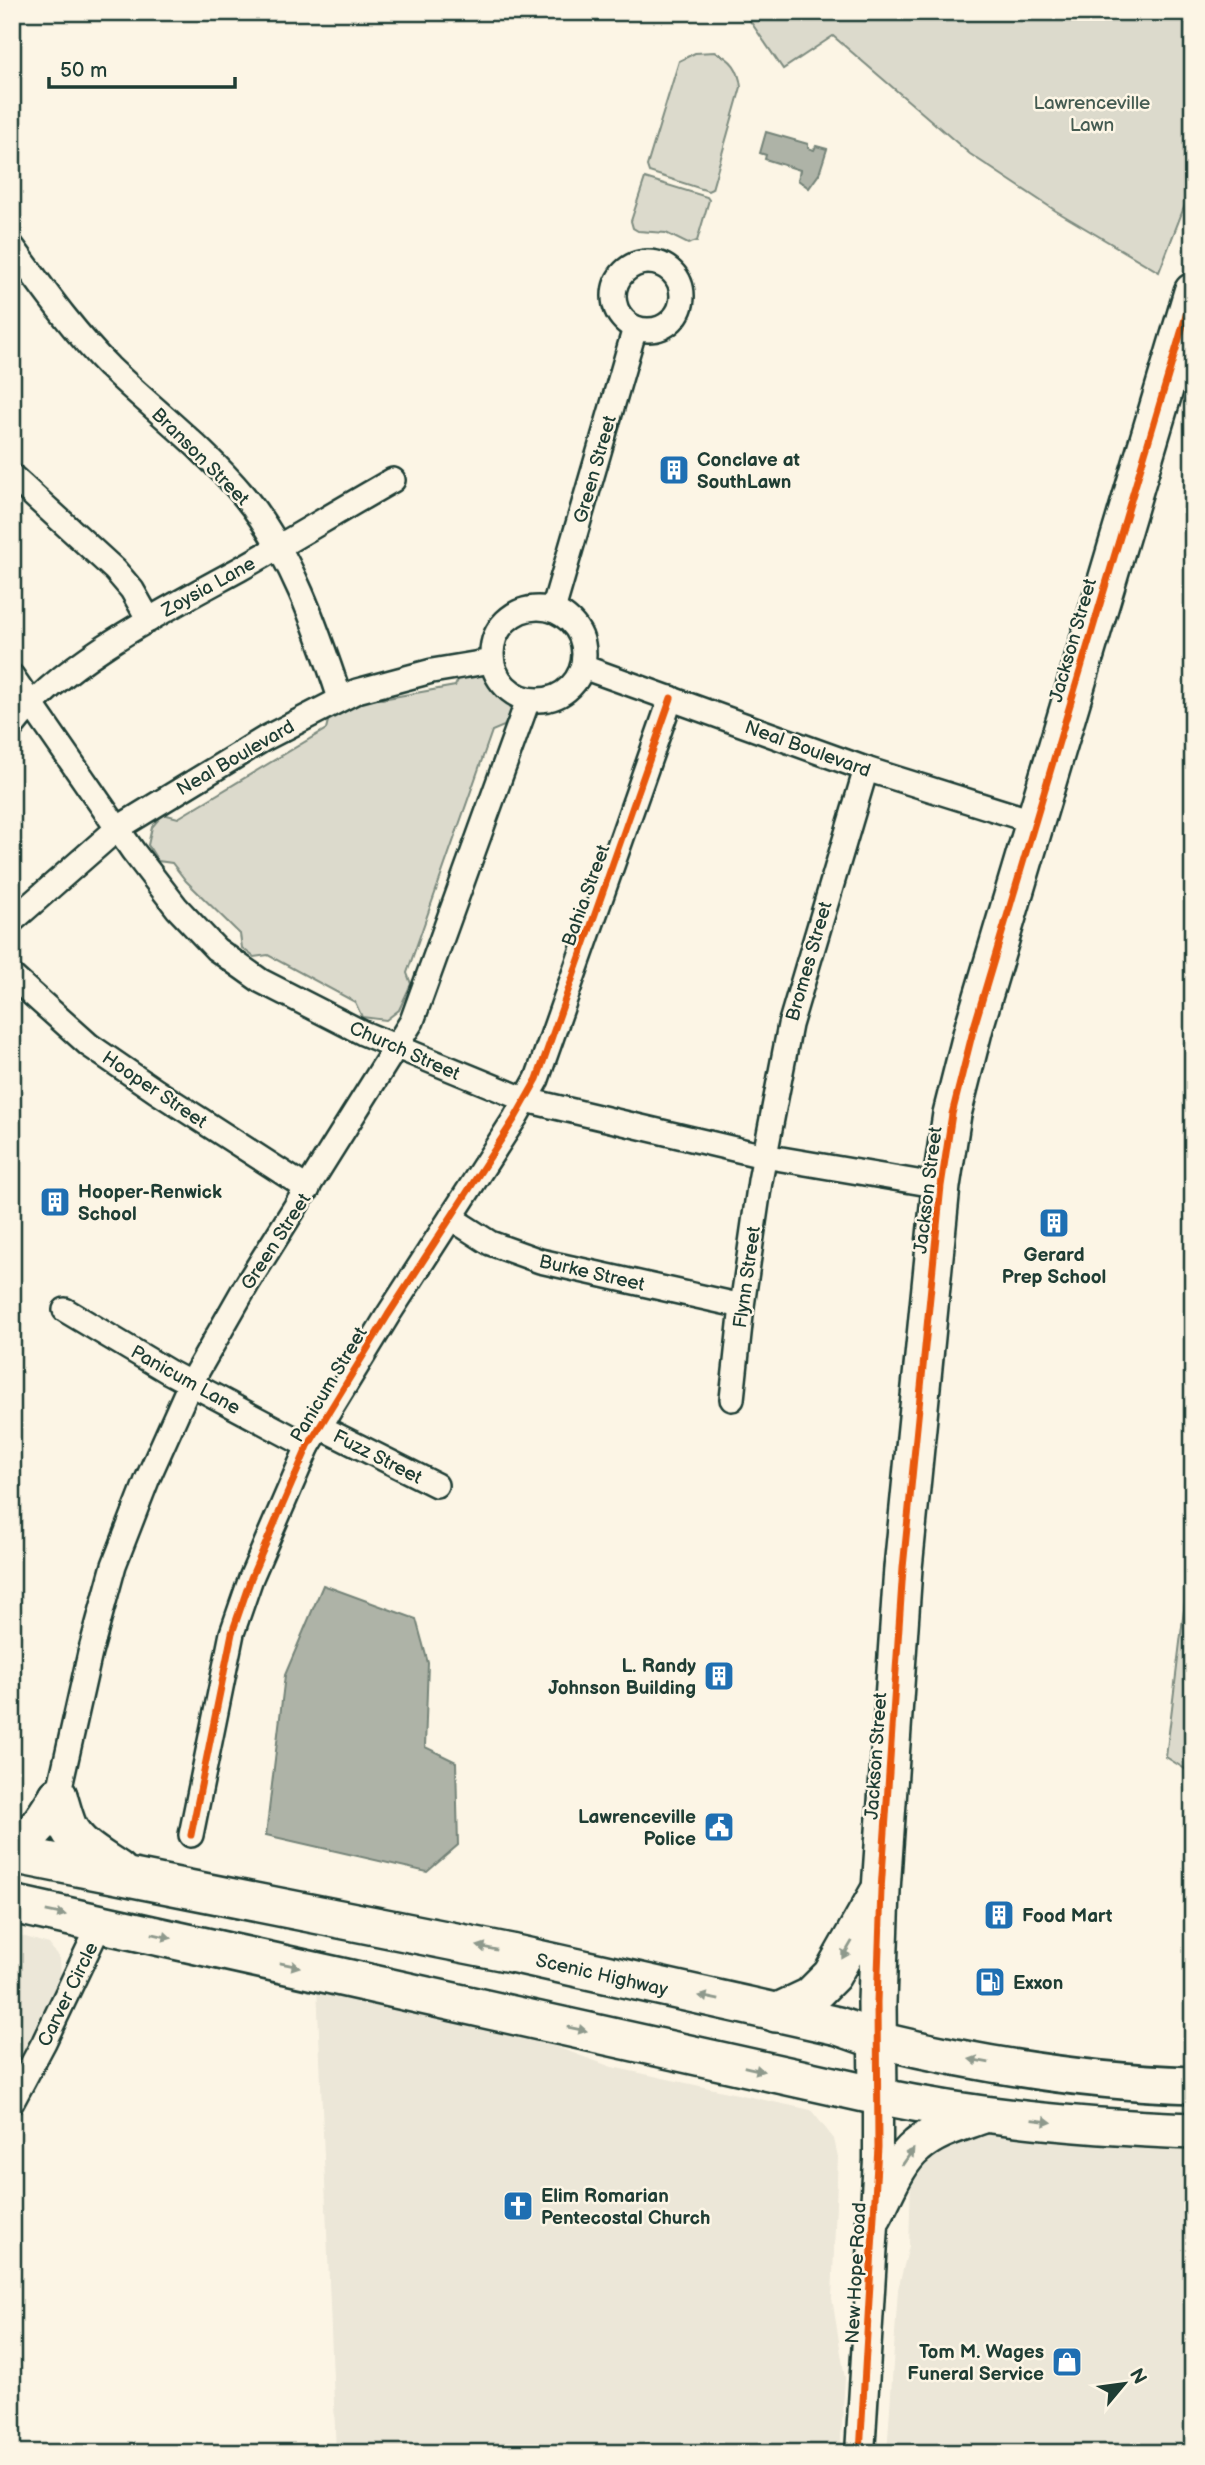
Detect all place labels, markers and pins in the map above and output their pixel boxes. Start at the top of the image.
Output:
place label: Conclave at SouthLawn [697,449,801,494]
building icon: Conclave at SouthLawn [657,453,691,487]
place label: Hooper-Renwick School [78,1181,222,1226]
building icon: Hooper-Renwick School [38,1185,72,1219]
building icon: Gerard Prep School [1037,1206,1071,1240]
place label: Gerard Prep School [1002,1244,1106,1289]
place label: L. Randy Johnson Building [548,1655,696,1700]
building icon: L. Randy Johnson Building [702,1659,736,1693]
place label: Lawrenceville Police [578,1806,696,1851]
public building icon: Lawrenceville Police [702,1810,736,1844]
building icon: Food Mart [982,1898,1016,1932]
place label: Food Mart [1022,1905,1113,1928]
fuel station icon: Exxon [973,1965,1007,1999]
place label: Exxon [1013,1972,1063,1995]
place label: Elim Romarian Pentecostal Church [541,2185,710,2230]
church icon: Elim Romarian Pentecostal Church [501,2189,535,2223]
place label: Tom M. Wages Funeral Service [907,2341,1044,2386]
shop icon: Tom M. Wages Funeral Service [1050,2345,1084,2379]

